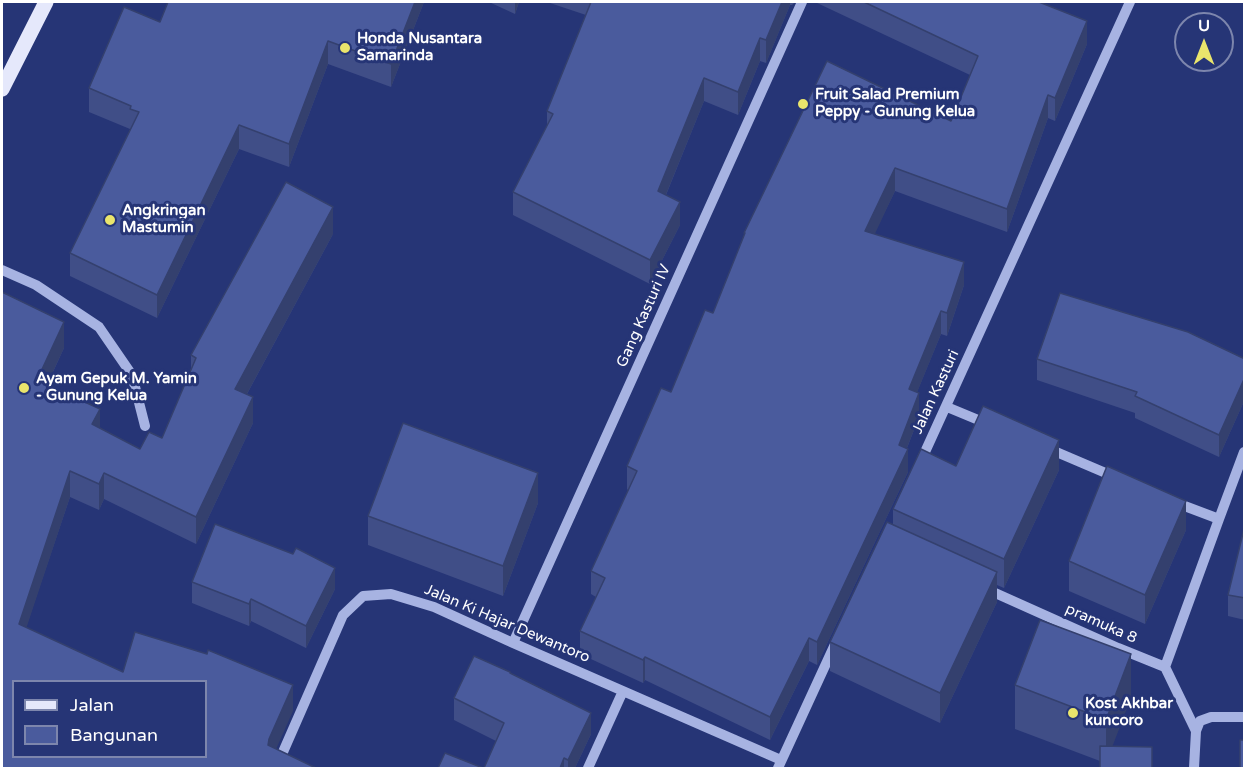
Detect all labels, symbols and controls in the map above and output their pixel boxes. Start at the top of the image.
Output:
north arrow [1174,12,1234,72]
text: U [1198,16,1210,36]
place label: Honda Nusantara Samarinda [357,30,482,65]
marker: Honda Nusantara Samarinda [338,41,352,55]
place label: Fruit Salad Premium Peppy - Gunung Kelua [815,86,975,121]
marker: Fruit Salad Premium Peppy - Gunung Kelua [796,97,810,111]
place label: Angkringan Mastumin [122,202,206,237]
marker: Angkringan Mastumin [103,213,117,227]
street label: Gang Kasturi IV [613,262,675,370]
street label: Jalan Kasturi [909,347,963,437]
place label: Ayam Gepuk M. Yamin - Gunung Kelua [36,370,197,405]
marker: Ayam Gepuk M. Yamin - Gunung Kelua [17,381,31,395]
street label: Jalan Ki Hajar Dewantoro [422,581,592,667]
street label: pramuka 8 [1063,600,1139,648]
legend [12,680,207,758]
text: Jalan [70,694,114,716]
place label: Kost Akhbar kuncoro [1085,695,1173,730]
marker: Kost Akhbar kuncoro [1066,706,1080,720]
text: Bangunan [70,724,158,746]

